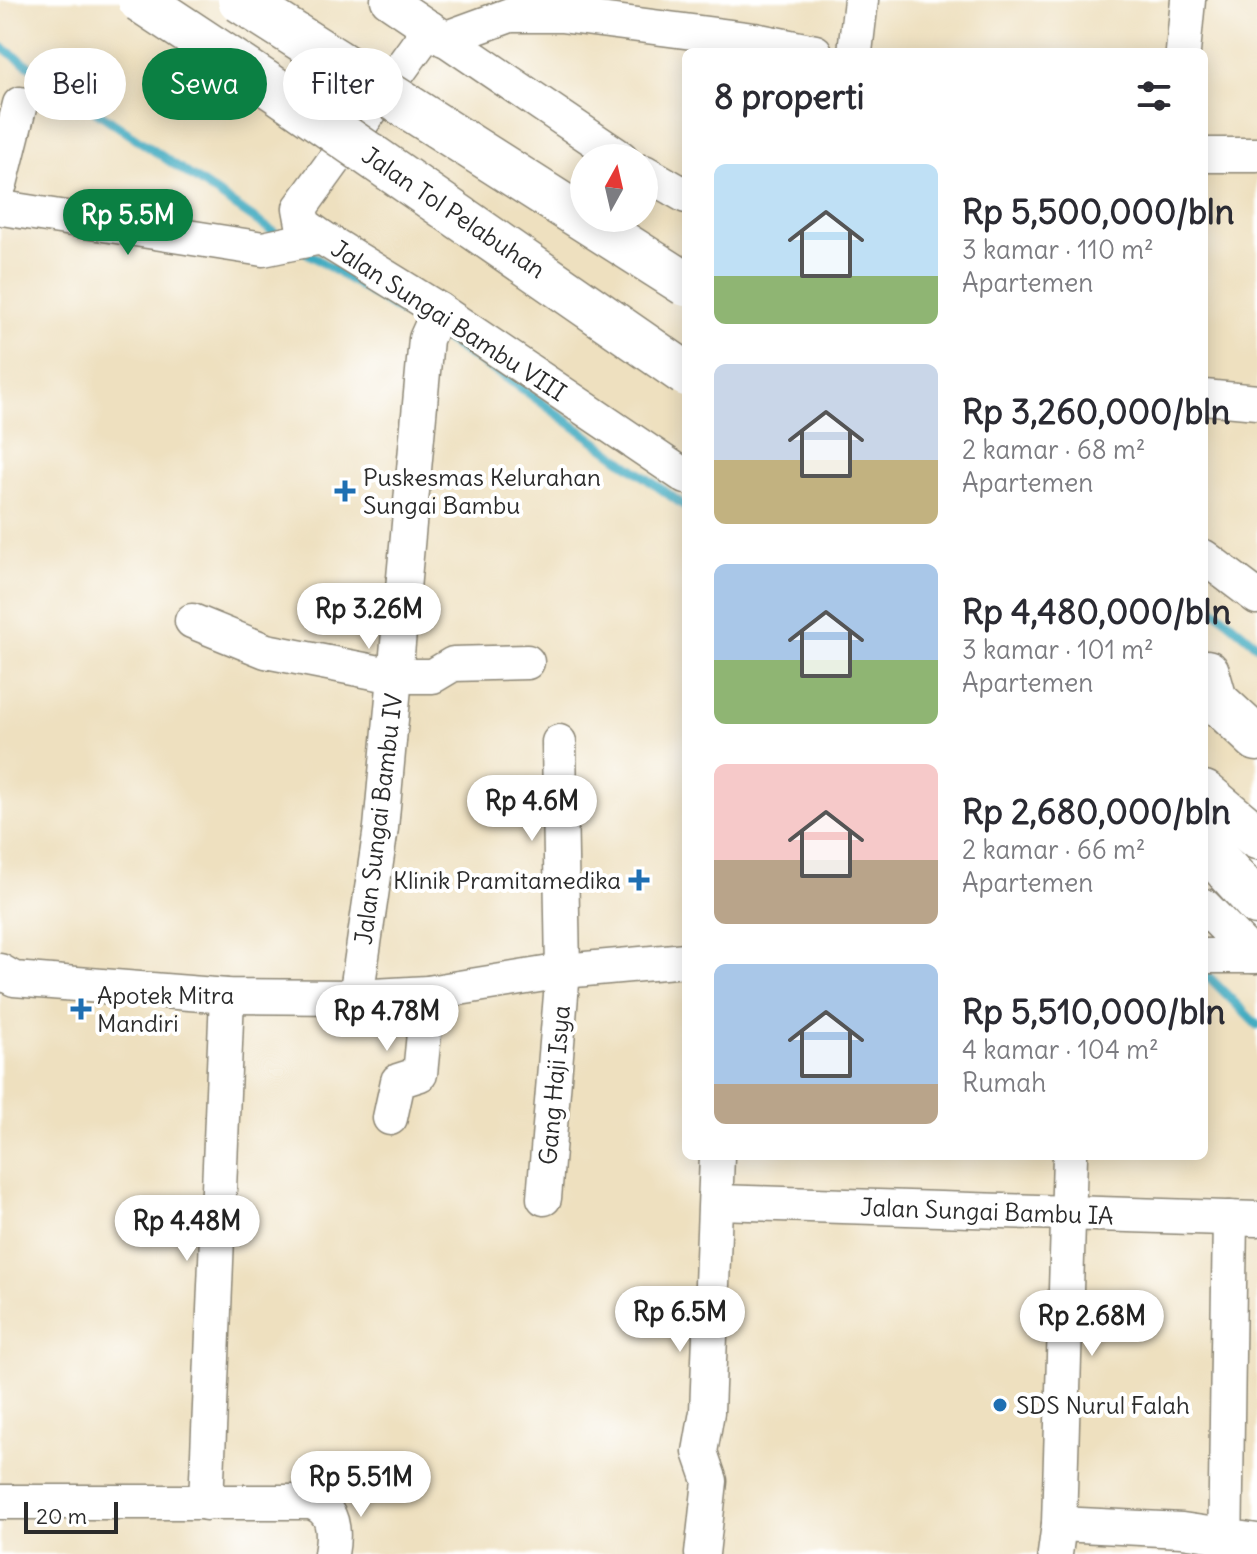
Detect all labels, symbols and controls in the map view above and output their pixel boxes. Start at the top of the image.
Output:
chip: Beli [24,48,126,120]
chip: Sewa [142,48,267,120]
chip: Filter [283,48,403,120]
icon: filters [1132,74,1176,118]
text: 8 properti [714,75,864,118]
street label: Jalan Tol Pelabuhan [357,140,551,284]
north arrow [570,144,658,232]
map controls [570,144,658,232]
pin: Rp 5.5M [54,189,202,257]
text: Rp 5,500,000/bln [962,190,1234,233]
icon: home [778,196,874,292]
text: Rp 5.5M [81,198,175,231]
street label: Jalan Sungai Bambu VIII [326,233,572,407]
text: 3 kamar · 110 m² [962,233,1154,266]
text: Apartemen [962,266,1093,299]
text: Rp 3,260,000/bln [962,390,1230,433]
icon: home [778,396,874,492]
text: 2 kamar · 68 m² [962,433,1145,466]
place label: Puskesmas Kelurahan Sungai Bambu [363,462,601,520]
text: Apartemen [962,466,1093,499]
marker: Puskesmas Kelurahan Sungai Bambu [334,480,356,502]
pin: Rp 3.26M [286,583,452,651]
text: Rp 4,480,000/bln [962,590,1231,633]
text: Rp 3.26M [315,592,423,625]
icon: home [778,596,874,692]
text: 3 kamar · 101 m² [962,633,1154,666]
text: Apartemen [962,666,1093,699]
street label: Jalan Sungai Bambu IV [348,692,408,946]
pin: Rp 4.6M [458,775,606,843]
text: Rp 4.6M [485,784,579,817]
text: Rp 2,680,000/bln [962,790,1231,833]
icon: home [778,796,874,892]
text: 2 kamar · 66 m² [962,833,1145,866]
place label: Klinik Pramitamedika [393,865,621,895]
text: Apartemen [962,866,1093,899]
marker: Klinik Pramitamedika [628,869,650,891]
place label: Apotek Mitra Mandiri [97,980,234,1038]
pin: Rp 4.78M [304,985,470,1053]
text: Rp 5,510,000/bln [962,990,1226,1033]
text: Rp 4.78M [334,994,440,1027]
icon: home [778,996,874,1092]
marker: Apotek Mitra Mandiri [72,1000,90,1018]
street label: Gang Haji Isya [532,1004,576,1166]
text: 4 kamar · 104 m² [962,1033,1159,1066]
text: Rumah [962,1066,1046,1099]
street label: Jalan Sungai Bambu IA [860,1192,1114,1230]
pin: Rp 4.48M [104,1195,270,1263]
text: Rp 4.48M [133,1204,241,1237]
pin: Rp 6.5M [606,1286,754,1354]
pin: Rp 2.68M [1009,1290,1175,1358]
text: Rp 6.5M [633,1295,727,1328]
text: Rp 2.68M [1038,1299,1146,1332]
place label: SDS Nurul Falah [1016,1390,1190,1420]
marker: SDS Nurul Falah [991,1396,1009,1414]
pin: Rp 5.51M [278,1451,444,1519]
text: Rp 5.51M [309,1460,413,1493]
scale bar [24,1498,118,1534]
text: 20 m [36,1502,87,1530]

